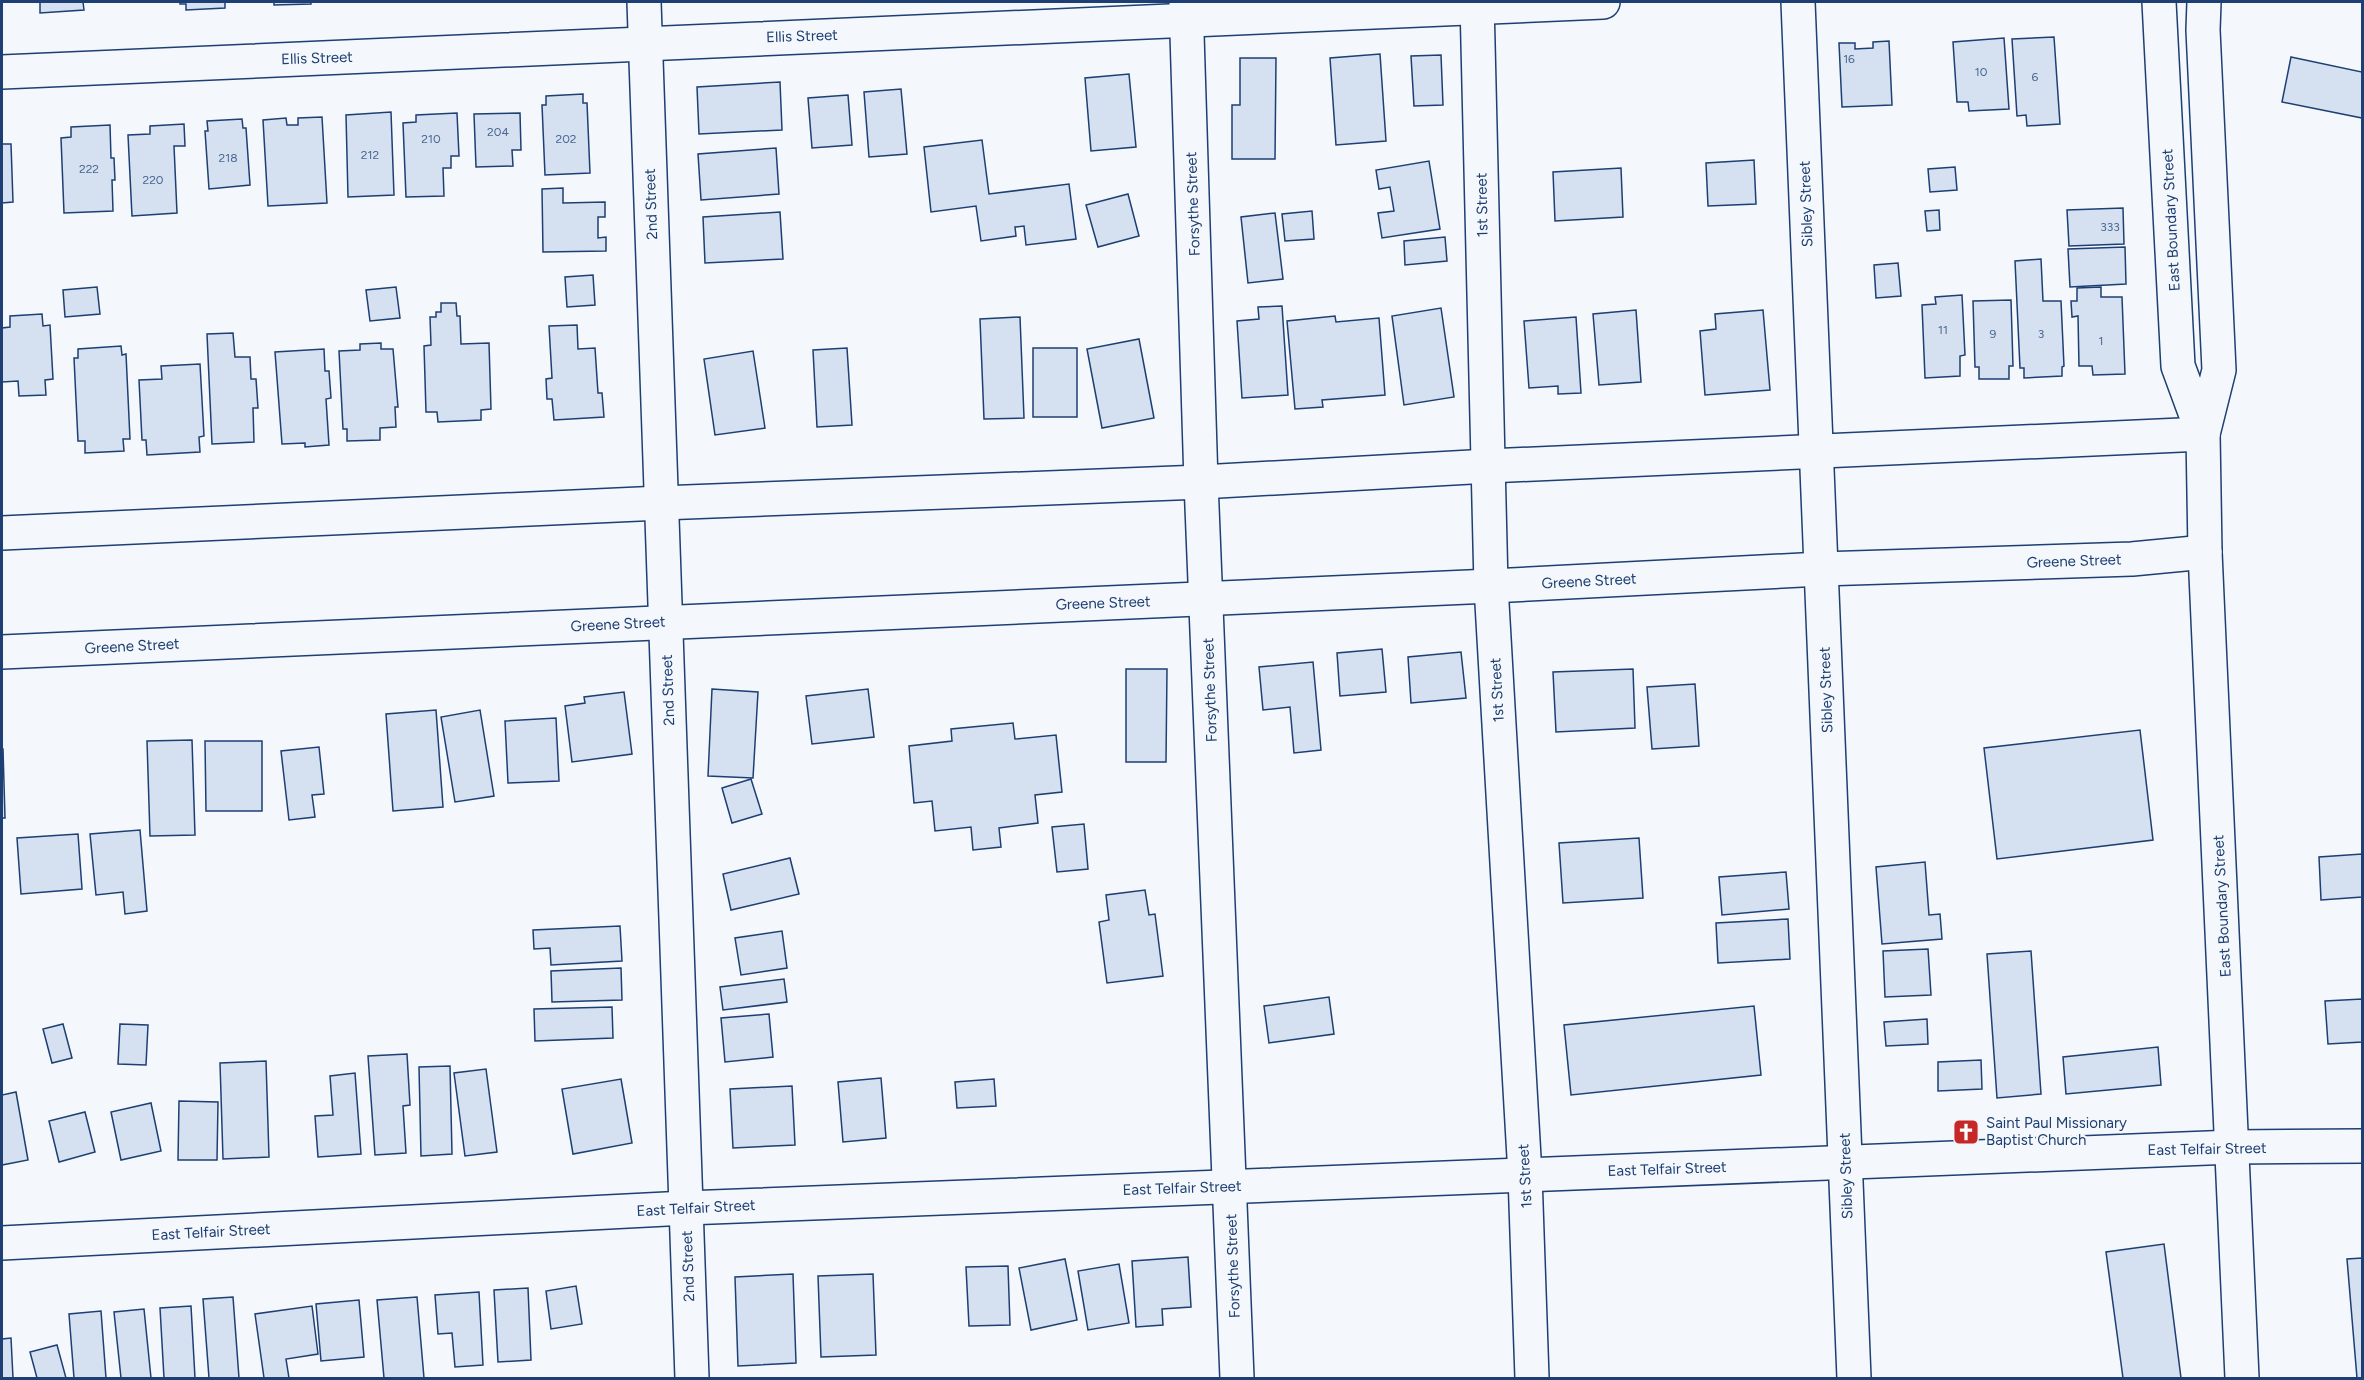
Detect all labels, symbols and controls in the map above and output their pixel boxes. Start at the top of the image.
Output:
street label: Ellis Street [766,26,838,46]
street label: Ellis Street [281,48,353,68]
house number: 16 [1843,52,1855,66]
house number: 10 [1975,65,1988,79]
house number: 6 [2032,70,2039,84]
house number: 204 [487,125,509,139]
house number: 210 [421,132,441,146]
house number: 202 [555,132,577,146]
house number: 212 [361,148,379,162]
street label: East Boundary Street [2158,148,2184,292]
house number: 218 [218,151,238,165]
street label: Forsythe Street [1182,151,1204,257]
street label: Sibley Street [1795,160,1817,247]
house number: 222 [79,162,99,176]
street label: 2nd Street [641,168,661,240]
street label: 1st Street [1472,172,1492,237]
house number: 220 [142,173,164,187]
house number: 333 [2100,220,2120,234]
house number: 11 [1938,323,1948,337]
house number: 9 [1990,327,1997,341]
house number: 3 [2038,327,2044,341]
house number: 1 [2099,334,2103,348]
street label: Greene Street [2026,550,2122,572]
street label: Greene Street [1541,570,1637,592]
street label: Greene Street [1055,592,1151,614]
street label: Greene Street [570,613,666,635]
street label: Greene Street [84,635,180,657]
street label: Forsythe Street [1199,637,1221,743]
street label: Sibley Street [1815,646,1837,733]
street label: 2nd Street [658,654,678,726]
street label: 1st Street [1486,657,1508,723]
street label: East Boundary Street [2209,834,2235,978]
place label: Saint Paul Missionary Baptist Church [1986,1114,2127,1149]
church icon: Saint Paul Missionary Baptist Church [1951,1117,1981,1147]
street label: Sibley Street [1835,1132,1857,1219]
street label: East Telfair Street [2147,1139,2267,1159]
street label: 1st Street [1514,1143,1536,1209]
street label: East Telfair Street [1607,1158,1727,1180]
street label: East Telfair Street [1122,1177,1242,1199]
street label: East Telfair Street [636,1196,756,1220]
street label: Forsythe Street [1222,1213,1244,1319]
street label: East Telfair Street [151,1220,271,1244]
street label: 2nd Street [678,1230,698,1302]

